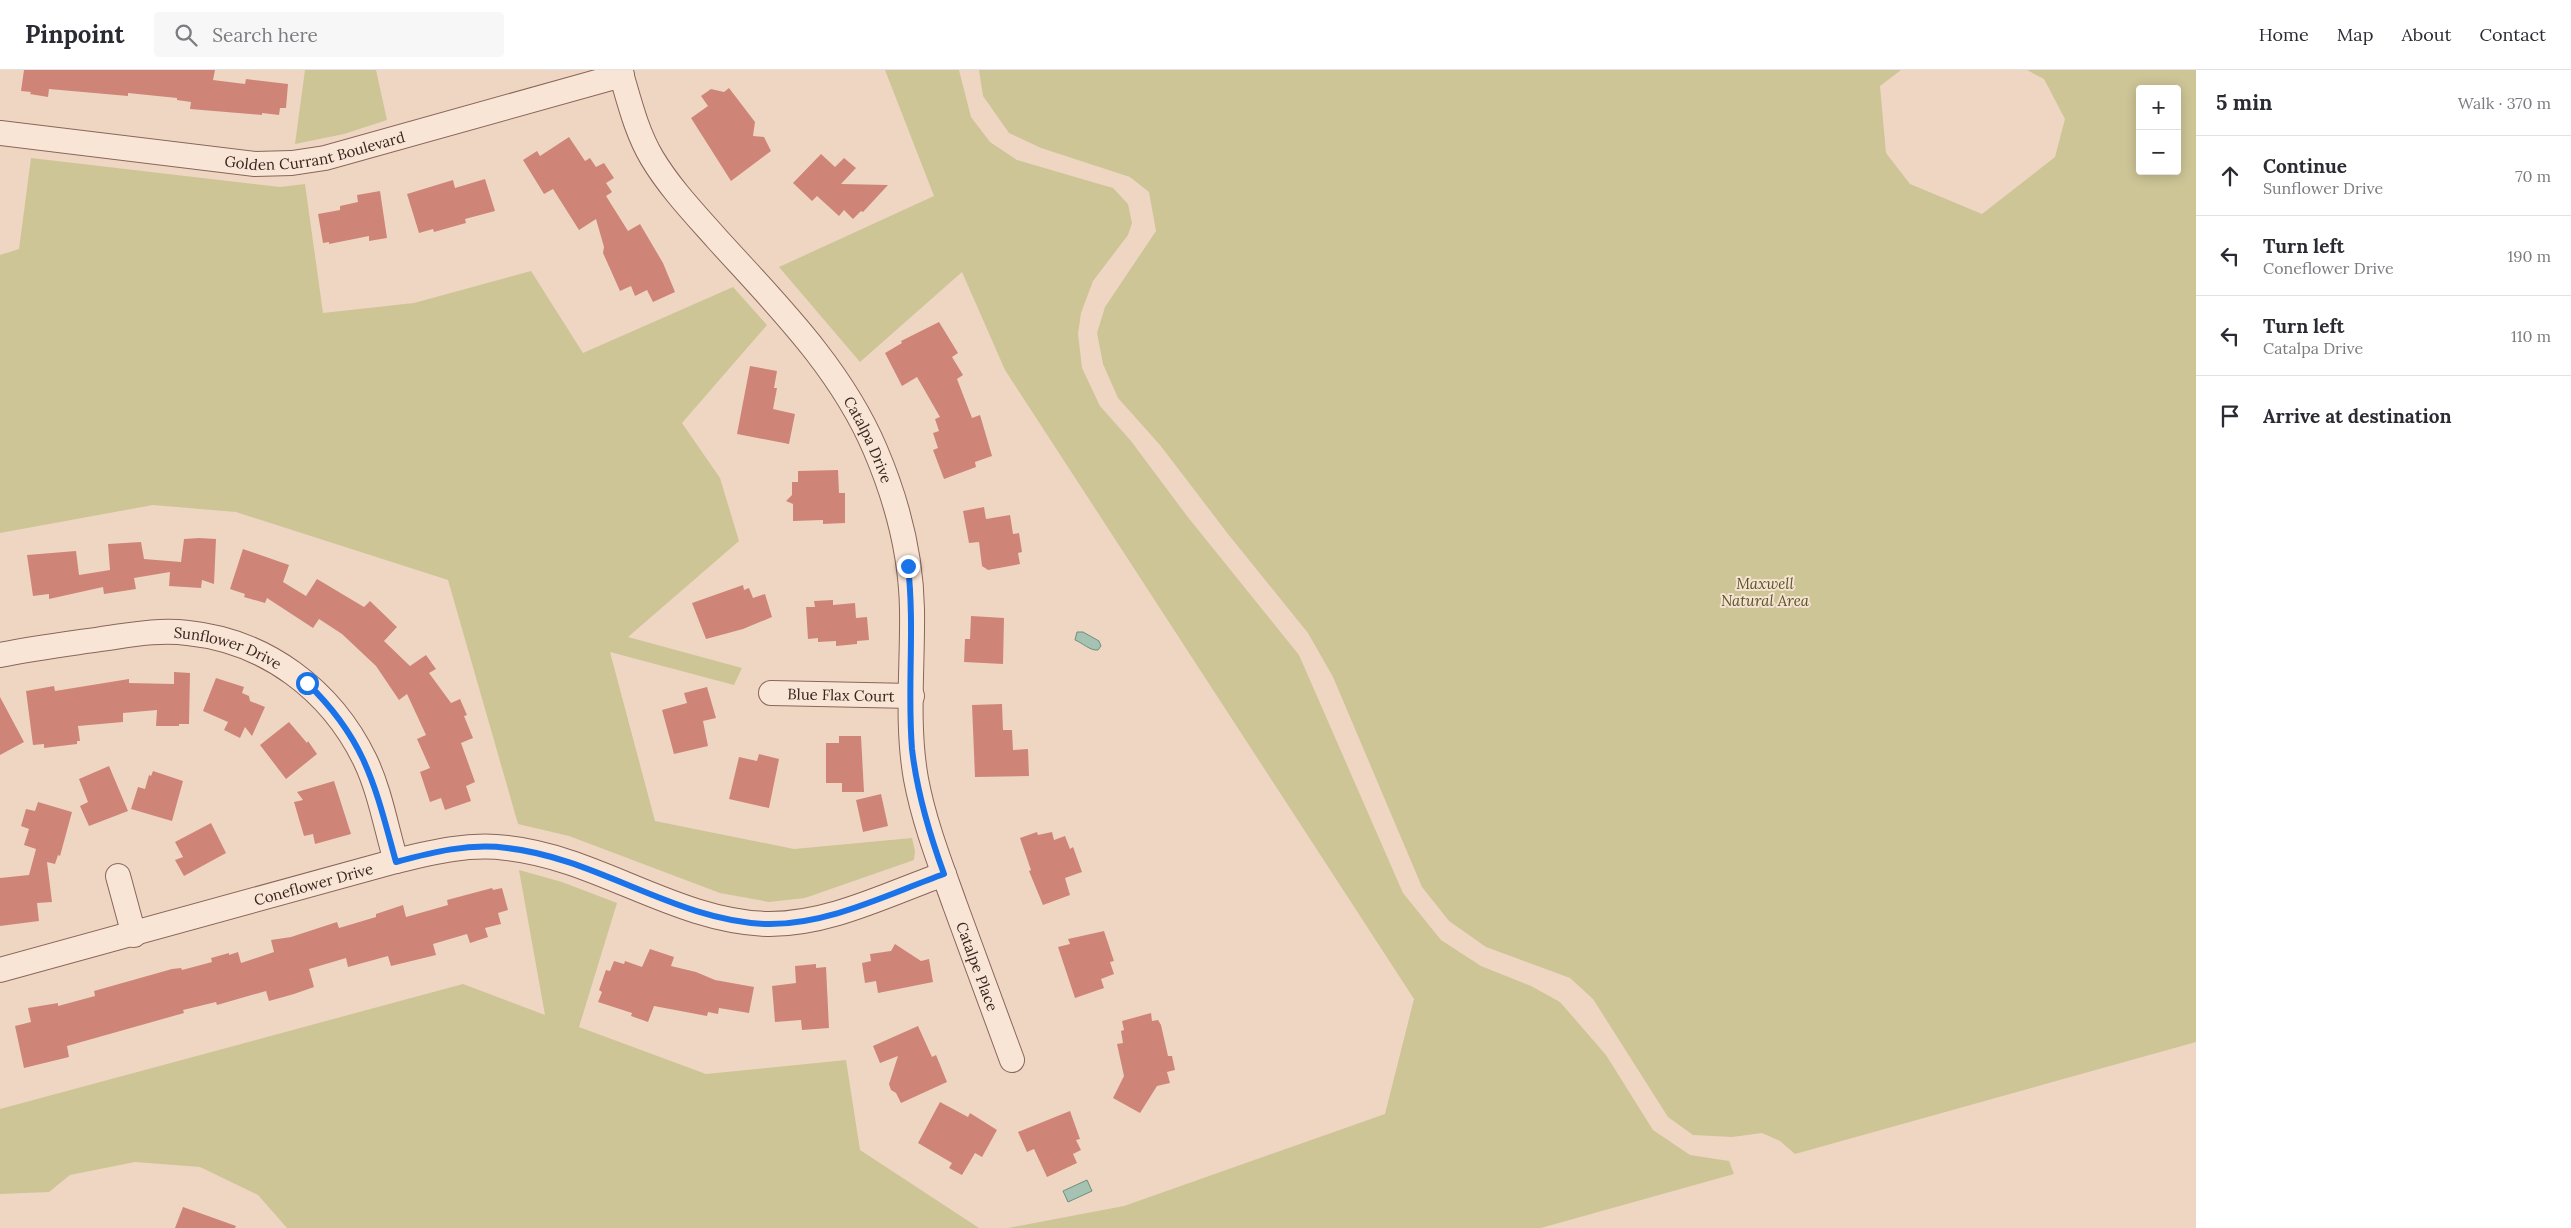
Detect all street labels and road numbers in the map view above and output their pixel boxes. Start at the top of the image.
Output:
street label: Golden Currant Boulevard [224,127,407,174]
street label: Catalpa Drive [840,393,897,486]
street label: Sunflower Drive [173,622,285,673]
street label: Blue Flax Court [787,684,895,705]
street label: Coneflower Drive [252,858,375,909]
street label: Catalpe Place [953,919,1003,1014]

